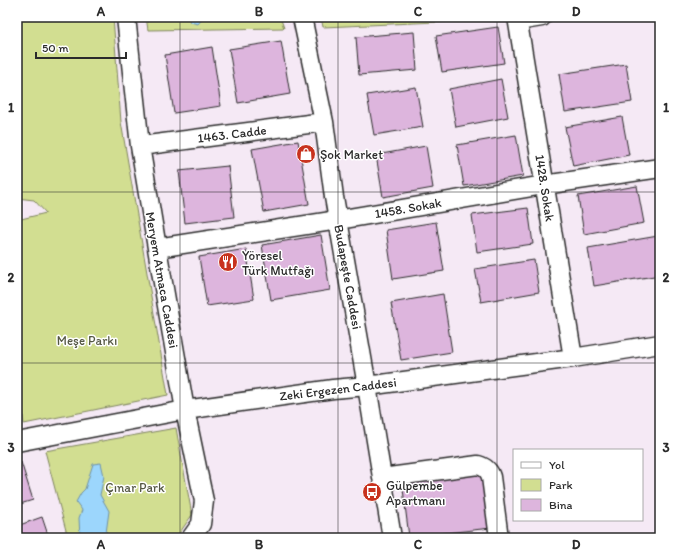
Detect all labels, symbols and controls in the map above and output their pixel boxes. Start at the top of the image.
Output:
text: A [96,4,106,19]
text: B [255,4,264,19]
text: C [414,4,423,19]
text: D [572,4,581,19]
scale bar [36,34,126,60]
text: 50 m [42,41,68,55]
text: 1 [8,100,14,115]
text: 1 [663,100,669,115]
street label: 1463. Cadde [197,122,267,146]
shop icon: Şok Market [295,143,317,165]
place label: Şok Market [320,147,383,162]
street label: 1428. Sokak [532,153,558,223]
street label: 1458. Sokak [373,195,443,221]
street label: Meryem Atmaca Caddesi [143,211,181,349]
street label: Budapeşte Caddesi [331,224,365,330]
place label: Yöresel Türk Mutfağı [242,248,314,278]
restaurant icon: Yöresel Türk Mutfağı [217,251,239,273]
text: 2 [8,270,15,285]
text: 2 [663,270,670,285]
park label: Meşe Parkı [57,333,117,348]
street label: Zeki Ergezen Caddesi [278,374,398,404]
text: 3 [7,440,15,455]
text: 3 [662,440,670,455]
legend [513,449,643,521]
text: Yol [549,458,565,472]
place label: Gülpembe Apartmanı [386,478,445,508]
text: Park [549,478,573,492]
park label: Çınar Park [105,480,165,495]
bus stop icon: Gülpembe Apartmanı [361,481,383,503]
text: Bina [549,498,573,512]
text: A [96,537,106,552]
text: B [255,537,264,552]
text: C [414,537,423,552]
text: D [572,537,581,552]

